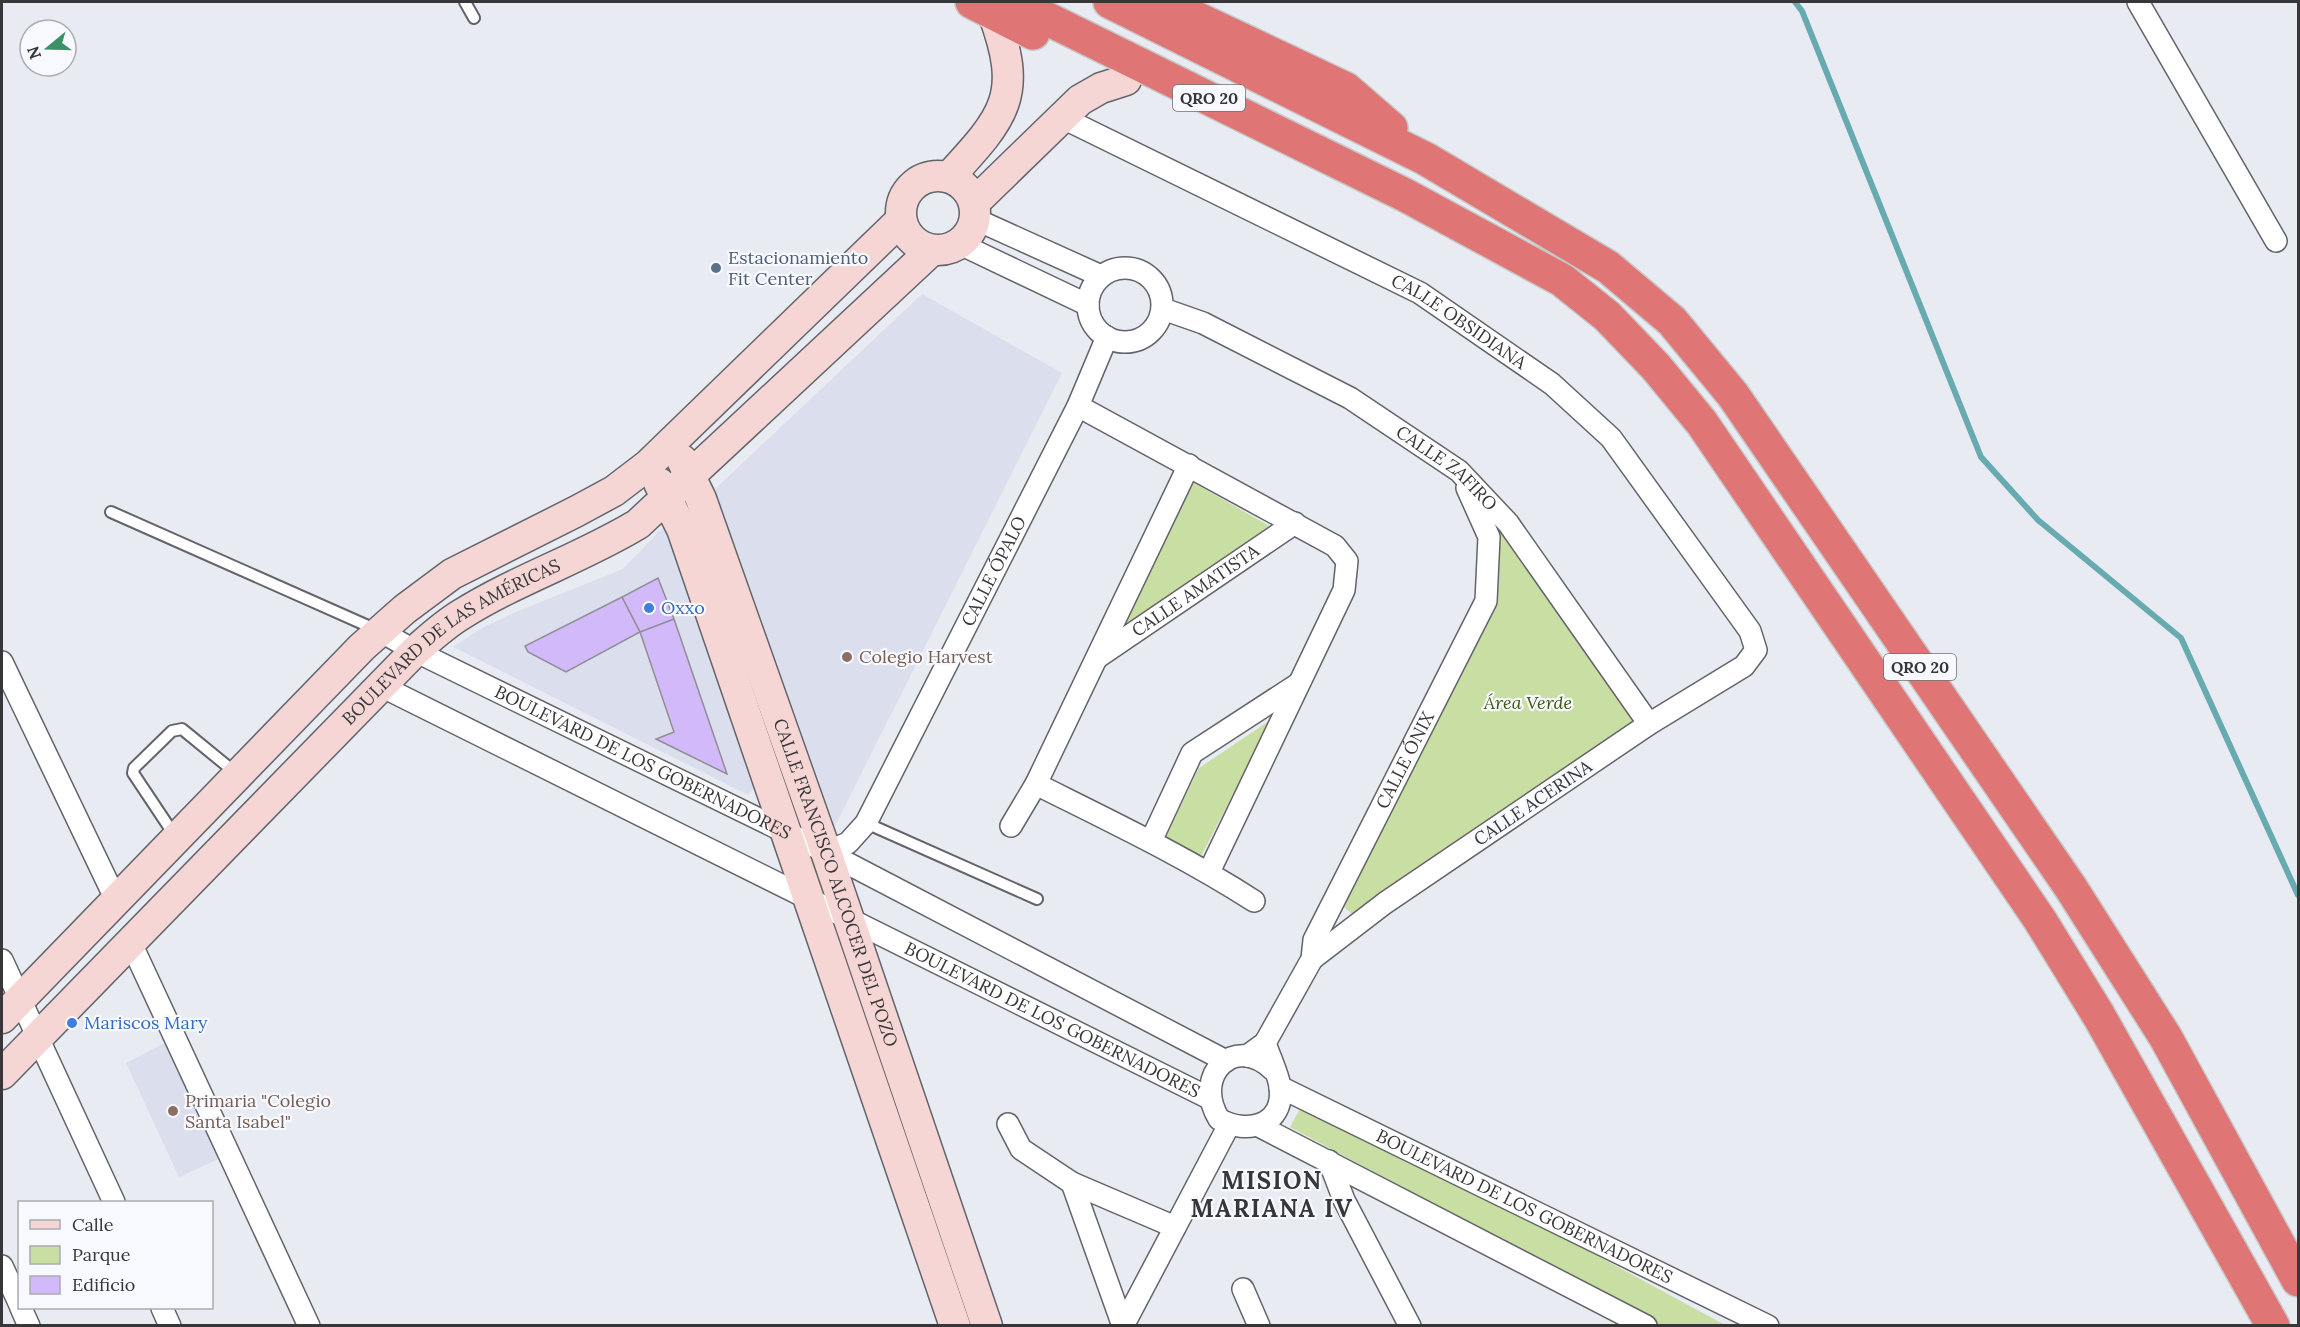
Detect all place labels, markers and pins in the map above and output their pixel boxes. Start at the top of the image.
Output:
place label: Estacionamiento Fit Center [728,246,868,290]
marker: Estacionamiento Fit Center [709,261,723,275]
place label: Oxxo [661,596,705,619]
marker: Oxxo [642,601,656,615]
place label: Colegio Harvest [859,645,993,668]
marker: Colegio Harvest [840,650,854,664]
place label: Mariscos Mary [84,1011,208,1034]
marker: Mariscos Mary [65,1016,79,1030]
place label: Primaria "Colegio Santa Isabel" [185,1089,331,1133]
marker: Primaria "Colegio Santa Isabel" [166,1104,180,1118]

